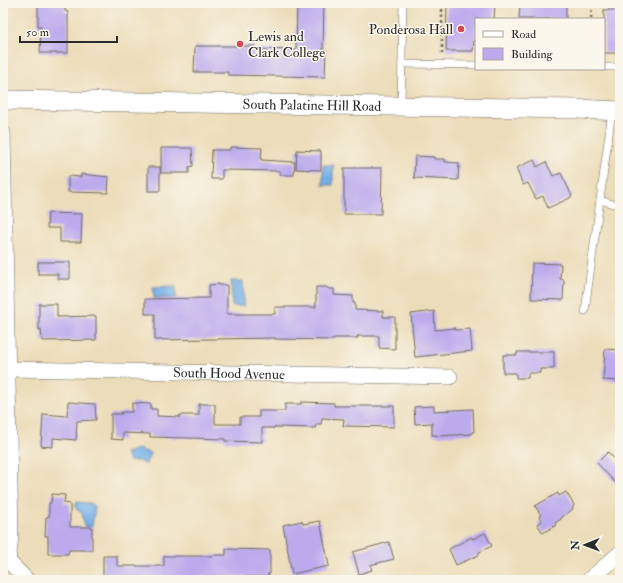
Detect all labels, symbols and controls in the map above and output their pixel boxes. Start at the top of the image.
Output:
scale bar [20,18,117,44]
legend [475,18,605,70]
place label: Ponderosa Hall [369,21,453,38]
marker: Ponderosa Hall [456,24,466,34]
text: 50 m [26,25,50,40]
text: Road [511,27,536,42]
place label: Lewis and Clark College [248,28,325,61]
marker: Lewis and Clark College [235,39,245,49]
text: Building [511,47,554,62]
street label: South Palatine Hill Road [243,95,381,114]
street label: South Hood Avenue [173,363,285,383]
north arrow [565,525,605,565]
text: N [569,539,582,551]

